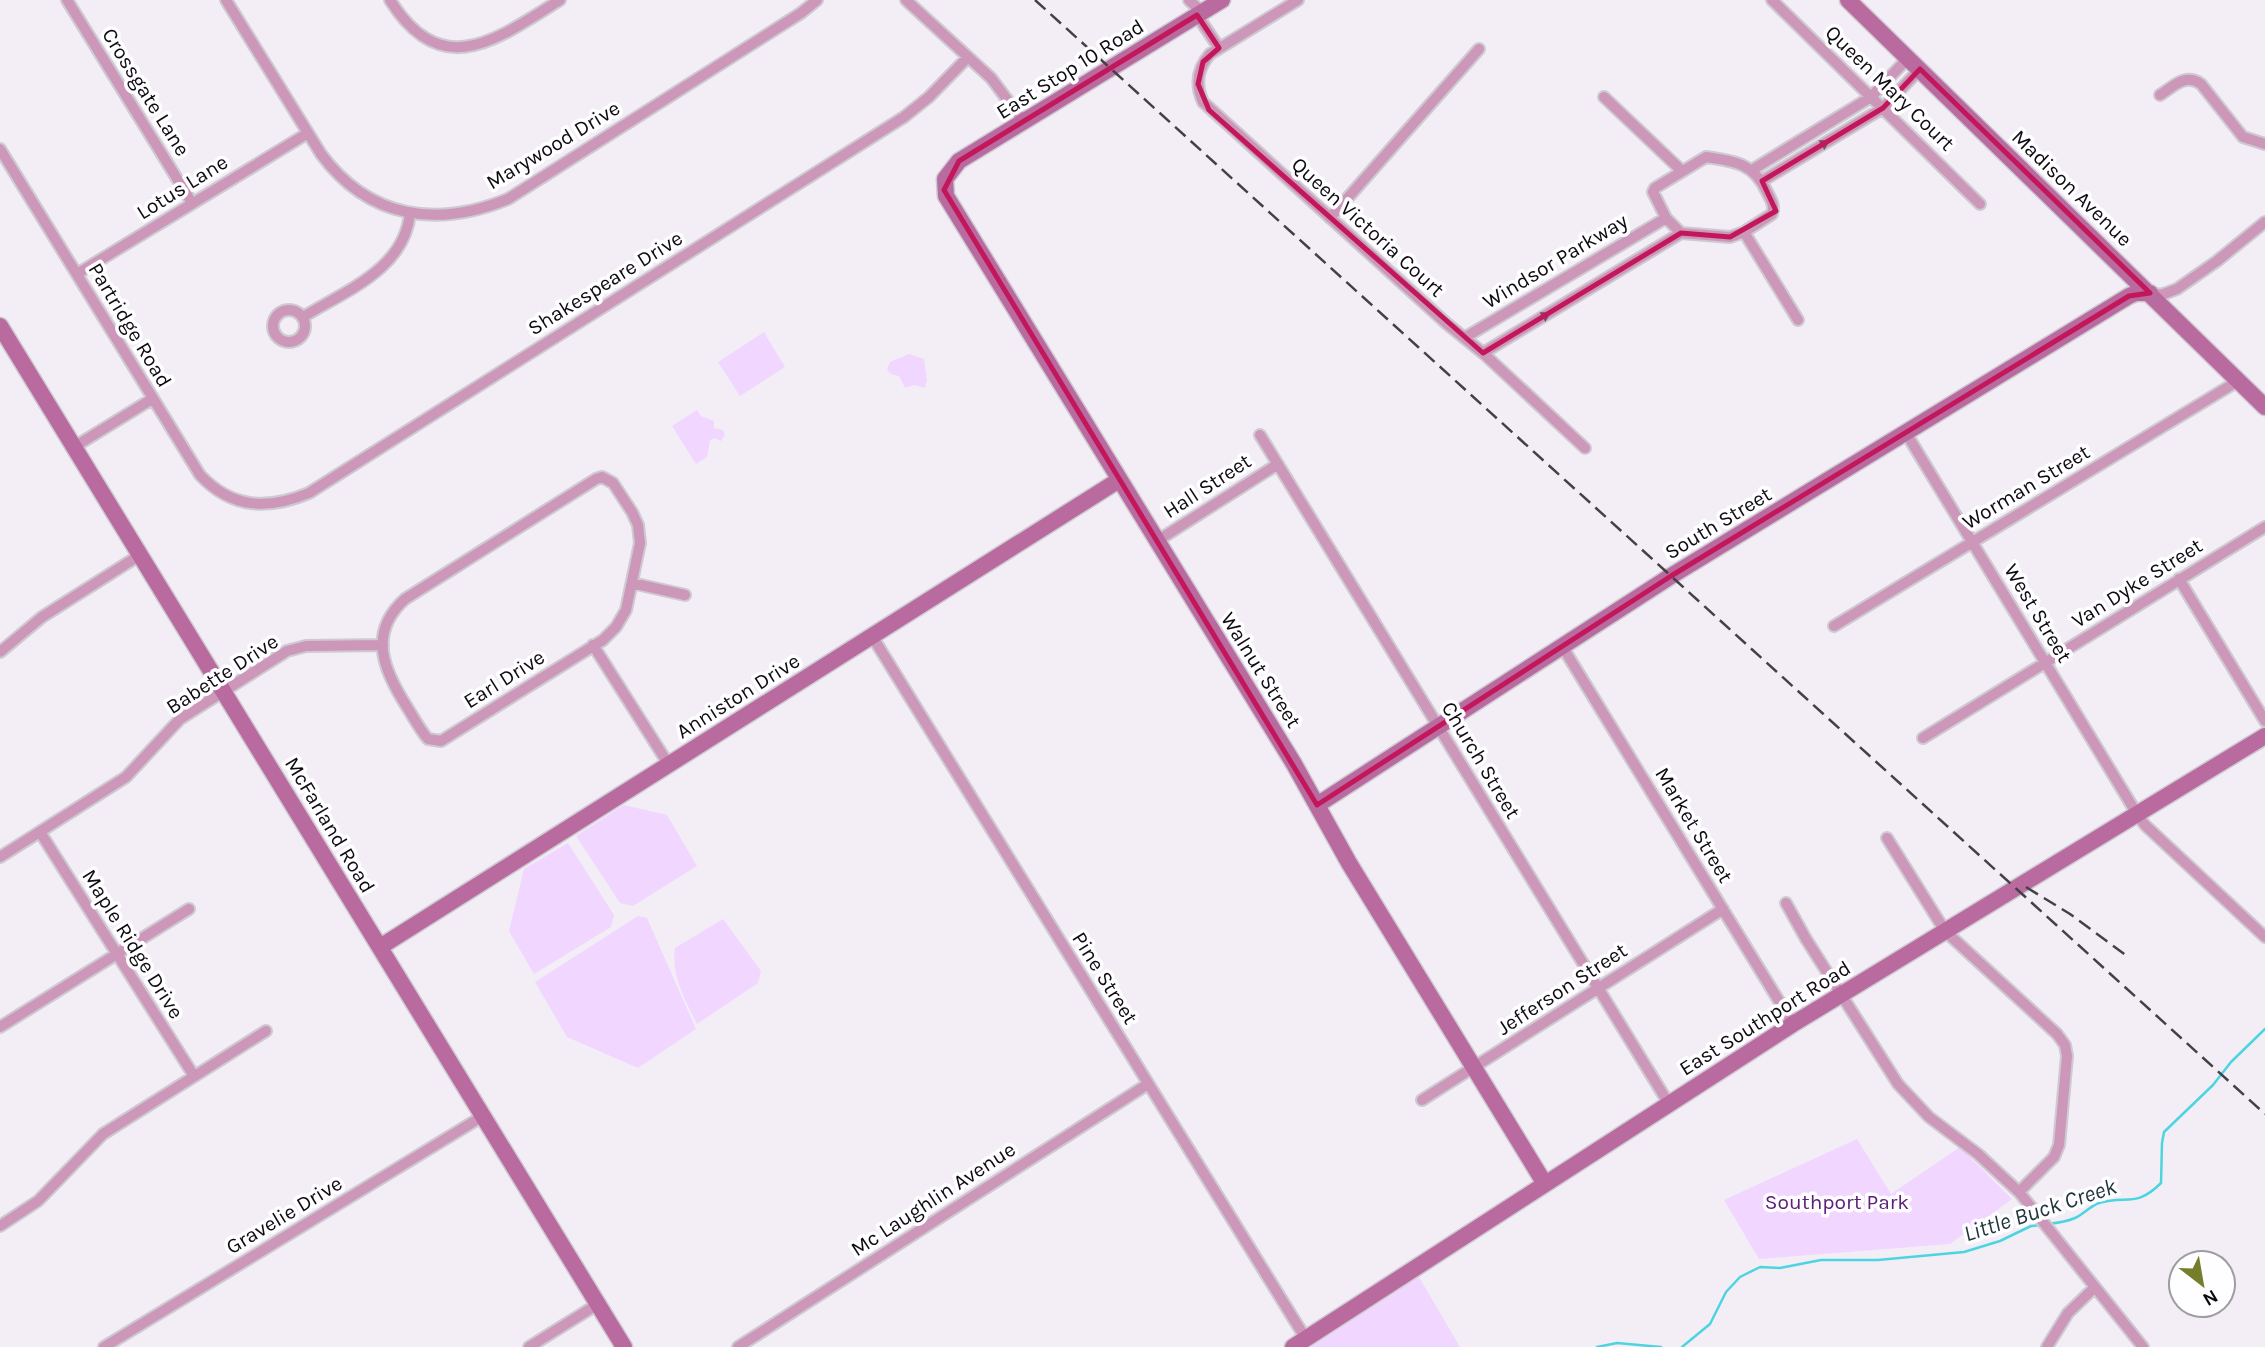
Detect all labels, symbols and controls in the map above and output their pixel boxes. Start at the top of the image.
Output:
street label: East Stop 10 Road [992,14,1148,124]
street label: Queen Mary Court [1821,20,1960,156]
street label: Crossgate Lane [97,24,195,160]
street label: Marywood Drive [482,96,624,194]
street label: Madison Avenue [2007,125,2137,251]
one-way arrow [1811,140,1830,152]
street label: Lotus Lane [132,150,232,224]
street label: Queen Victoria Court [1287,152,1449,302]
street label: Windsor Parkway [1478,208,1632,314]
street label: Shakespeare Drive [523,226,687,340]
street label: Partridge Road [83,258,177,392]
one-way arrow [1532,312,1551,324]
street label: Worman Street [1958,440,2094,534]
street label: Hall Street [1159,449,1256,523]
street label: South Street [1660,482,1776,564]
street label: Van Dyke Street [2067,533,2207,633]
street label: West Street [1999,559,2077,667]
street label: Walnut Street [1216,608,1306,732]
street label: Babette Drive [162,629,282,719]
street label: Earl Drive [459,645,549,713]
street label: Anniston Drive [672,649,804,743]
street label: Church Street [1437,697,1525,823]
street label: McFarland Road [280,753,380,897]
street label: Market Street [1650,763,1738,887]
street label: Maple Ridge Drive [77,865,189,1023]
street label: Pine Street [1067,928,1143,1029]
street label: Jefferson Street [1493,938,1631,1040]
street label: East Southport Road [1675,956,1855,1080]
street label: Mc Laughlin Avenue [846,1137,1020,1261]
street label: Gravelie Drive [222,1171,346,1259]
water label: Little Buck Creek [1960,1172,2120,1247]
park label: Southport Park [1765,1190,1909,1214]
north arrow [2167,1249,2237,1319]
text: N [2199,1285,2222,1311]

